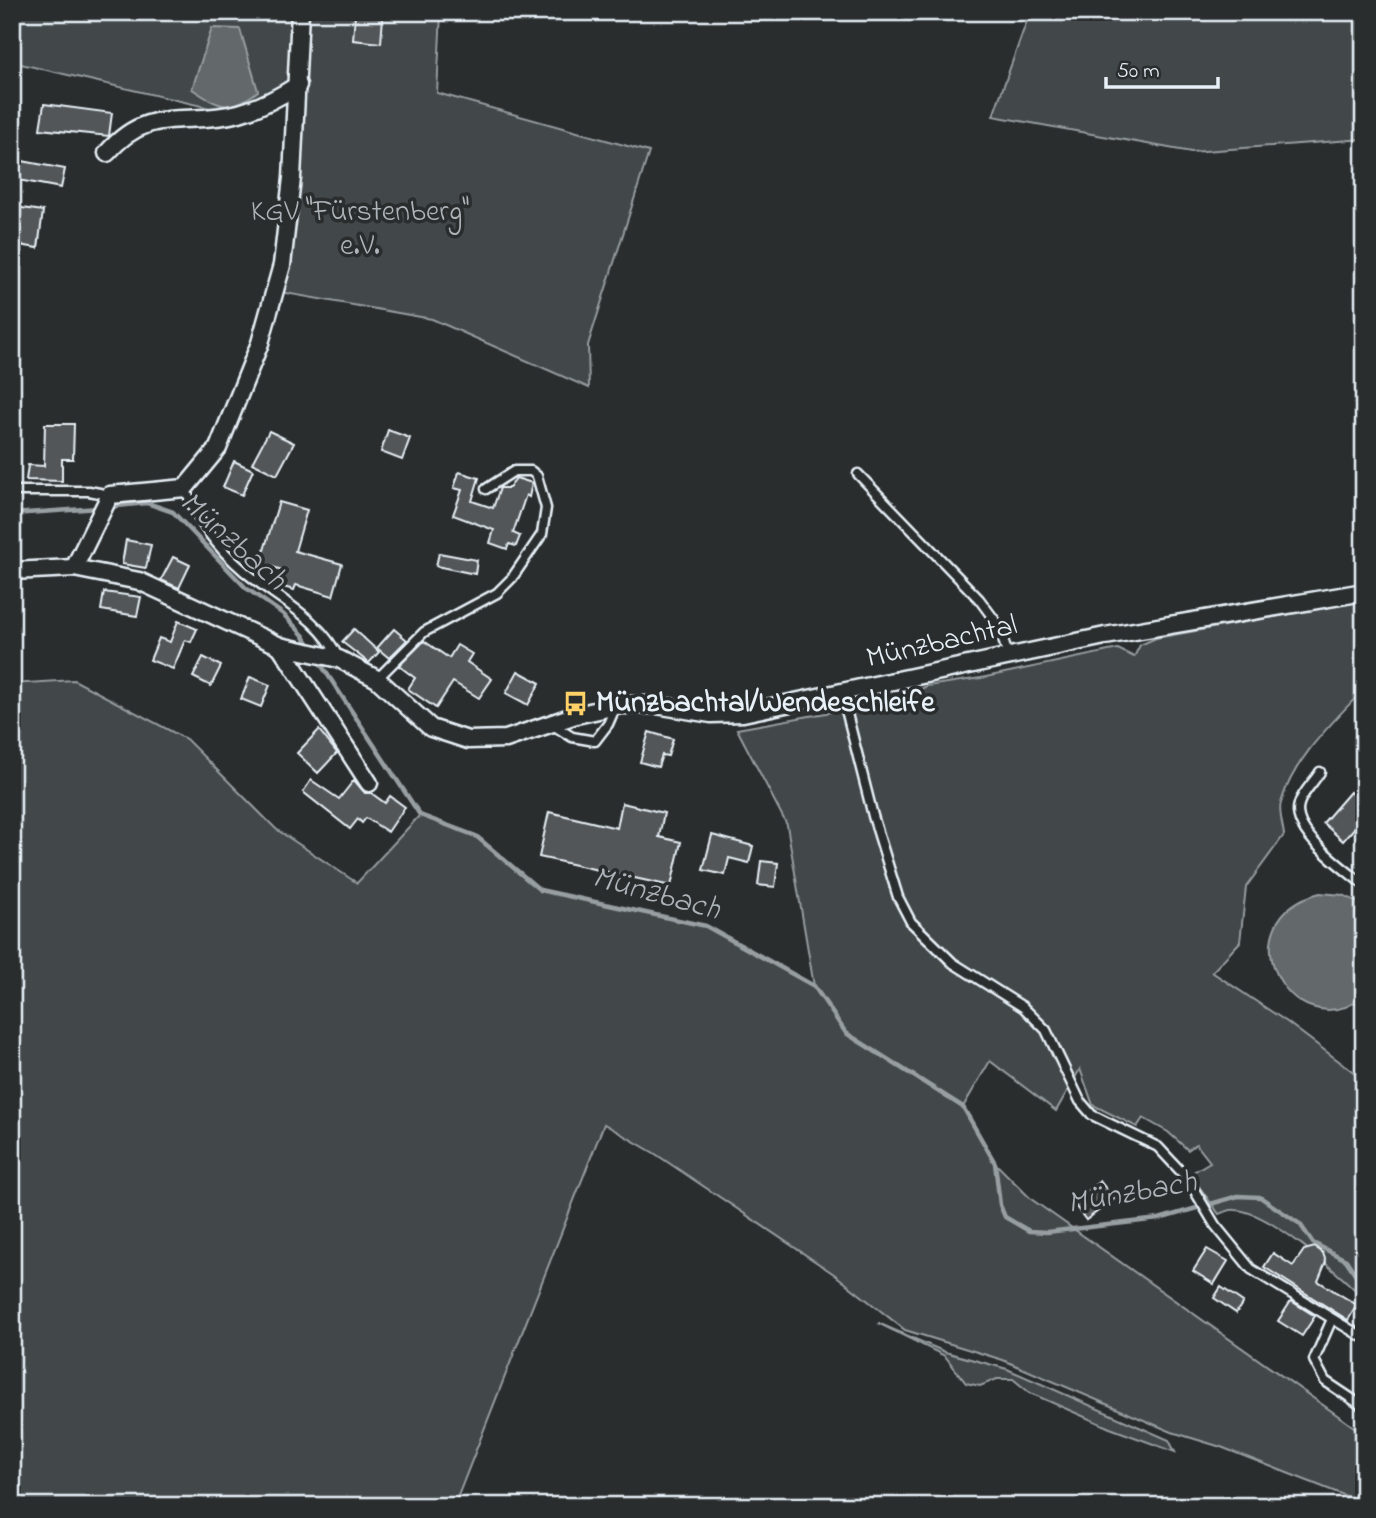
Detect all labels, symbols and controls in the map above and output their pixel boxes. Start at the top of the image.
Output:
scale bar [1106,46,1218,90]
text: 50 m [1117,57,1160,87]
park label: KGV "Fürstenberg" e.V. [251,191,469,269]
water label: Münzbach [168,481,297,604]
street label: Münzbachtal [862,604,1022,682]
place label: Münzbachtal/Wendeschleife [596,682,936,726]
bus stop icon: Münzbachtal/Wendeschleife [562,690,590,718]
water label: Münzbach [587,855,726,935]
water label: Münzbach [1064,1159,1201,1228]

